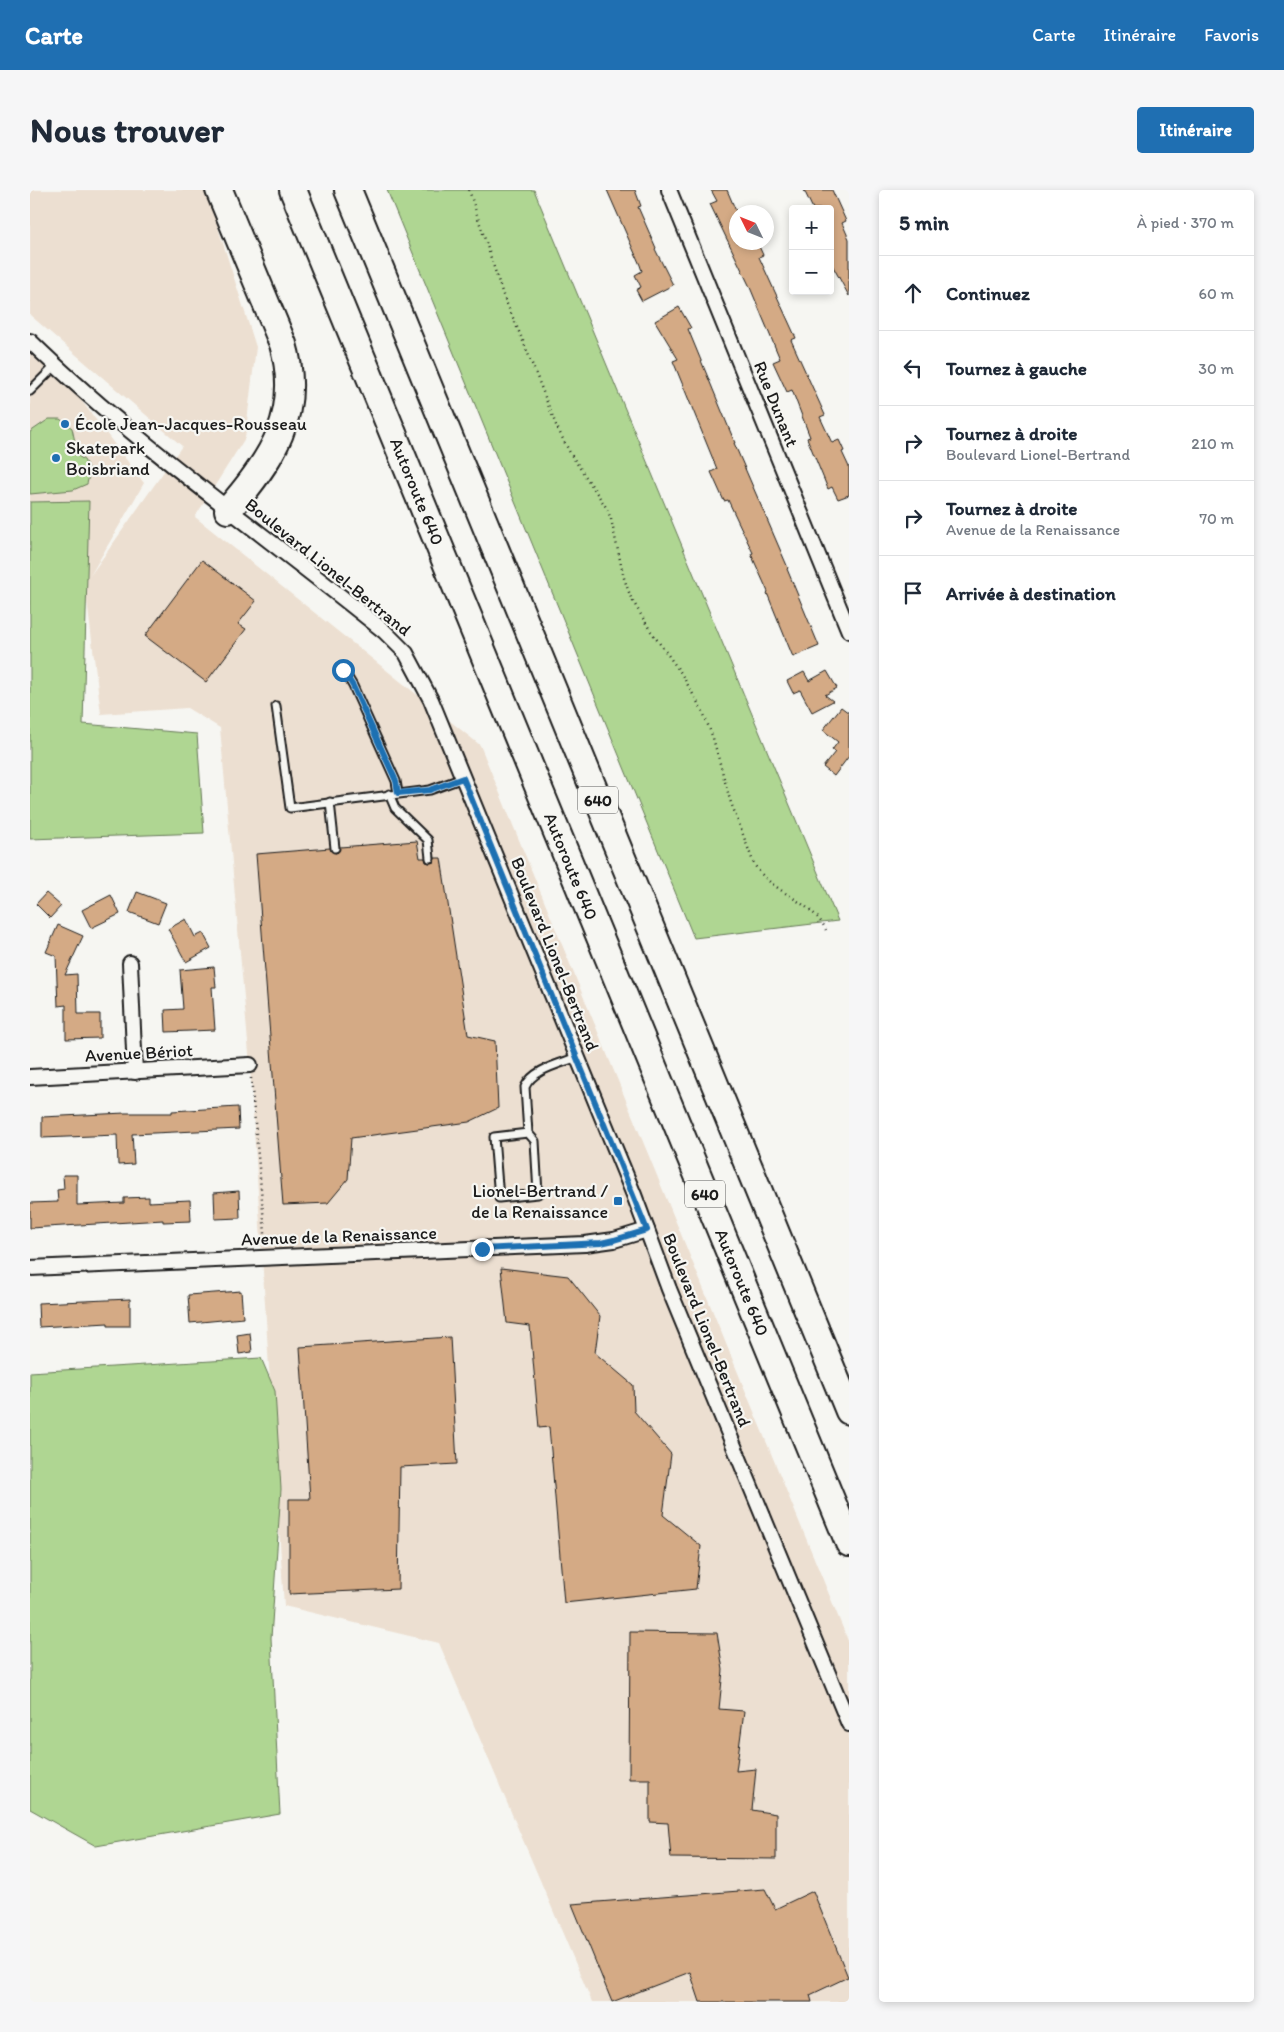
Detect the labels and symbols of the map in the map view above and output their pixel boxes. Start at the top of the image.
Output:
north arrow [729,205,774,250]
street label: Rue Dunant [749,358,803,450]
place label: École Jean-Jacques-Rousseau [75,413,307,435]
marker: École Jean-Jacques-Rousseau [59,418,71,430]
street label: Autoroute 640 [385,435,449,548]
place label: Skatepark Boisbriand [66,437,150,480]
marker: Skatepark Boisbriand [50,452,62,464]
street label: Boulevard Lionel-Bertrand [241,493,416,641]
route start [332,659,355,682]
road number: 640 [578,786,618,814]
street label: Autoroute 640 [539,809,603,923]
street label: Boulevard Lionel-Bertrand [506,854,604,1054]
street label: Avenue Bériot [84,1039,194,1067]
place label: Lionel-Bertrand / de la Renaissance [471,1180,608,1223]
road number: 640 [685,1181,725,1208]
marker: Lionel-Bertrand / de la Renaissance [612,1195,624,1207]
street label: Avenue de la Renaissance [241,1222,437,1250]
street label: Autoroute 640 [710,1225,774,1339]
street label: Boulevard Lionel-Bertrand [658,1230,756,1430]
route end [471,1238,494,1261]

